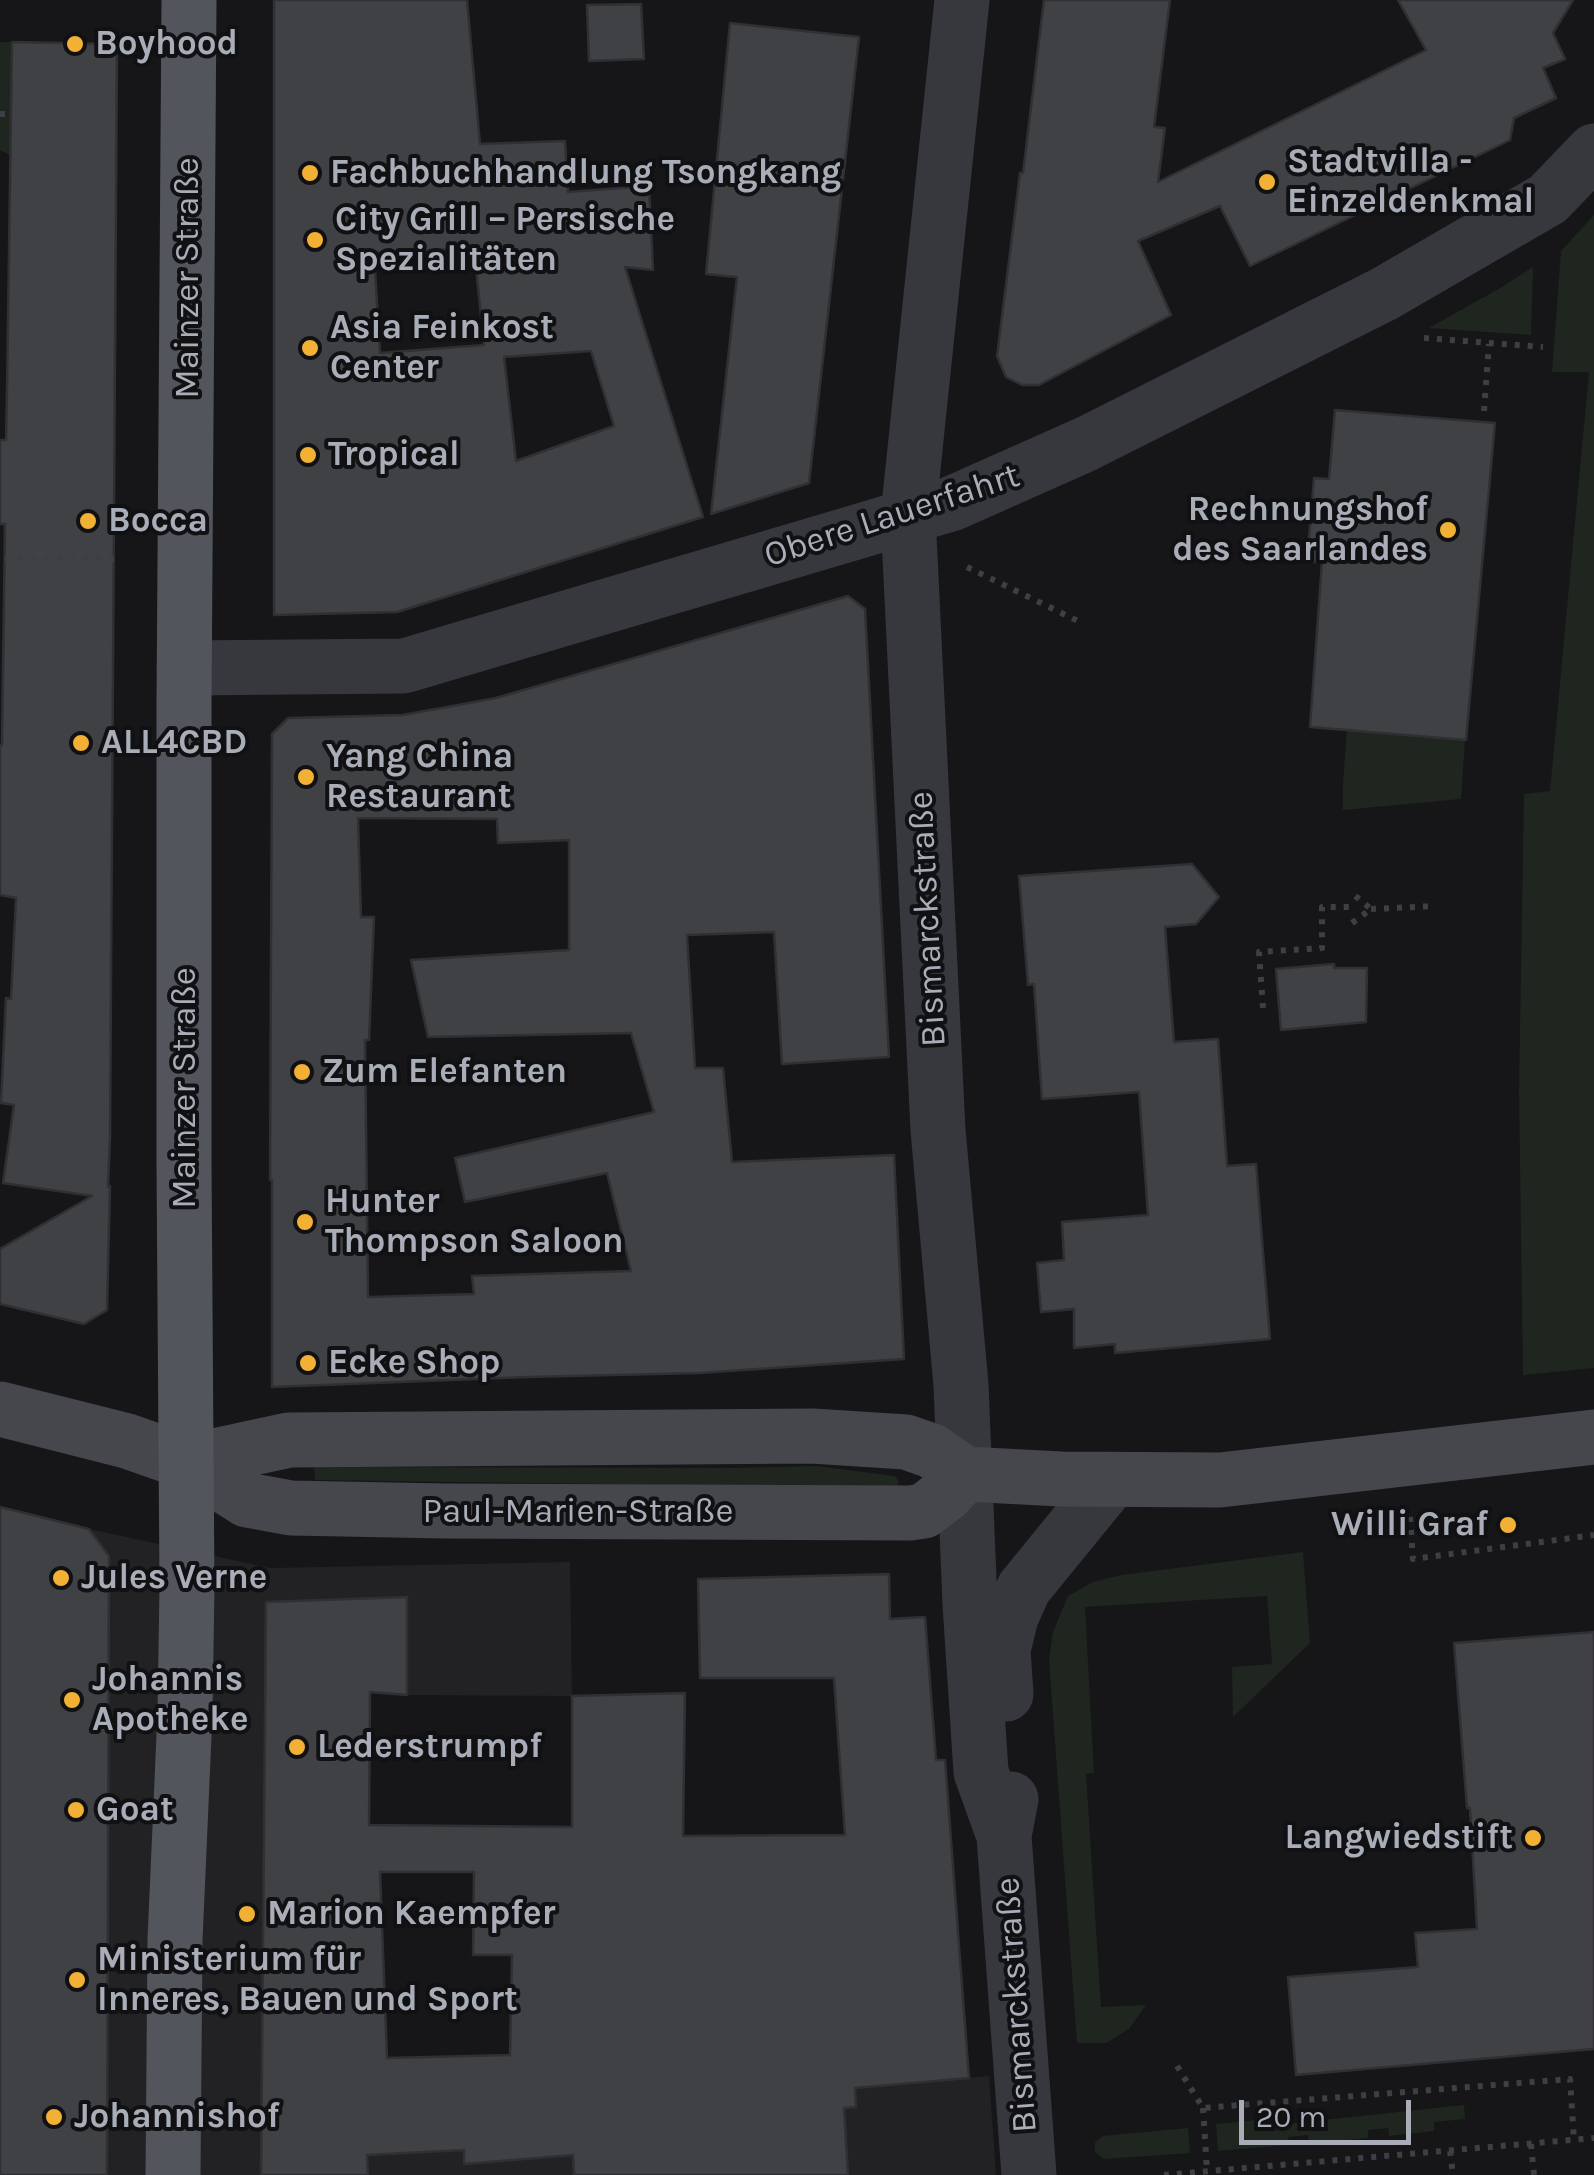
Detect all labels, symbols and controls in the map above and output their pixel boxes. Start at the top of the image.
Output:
place label: Boyhood [95,23,238,65]
marker: Boyhood [64,33,86,55]
place label: Stadtvilla - Einzeldenkmal [1287,141,1534,223]
place label: Fachbuchhandlung Tsongkang [330,152,841,194]
street label: Mainzer Straße [167,157,209,399]
marker: Fachbuchhandlung Tsongkang [299,162,321,184]
marker: Stadtvilla - Einzeldenkmal [1256,171,1278,193]
place label: City Grill – Persische Spezialitäten [335,199,675,281]
marker: City Grill – Persische Spezialitäten [304,229,326,251]
place label: Asia Feinkost Center [330,307,554,389]
marker: Asia Feinkost Center [299,337,321,359]
place label: Tropical [328,434,460,476]
marker: Tropical [297,444,319,466]
street label: Obere Lauerfahrt [759,455,1025,577]
place label: Rechnungshof des Saarlandes [1172,489,1428,571]
place label: Bocca [108,500,208,542]
marker: Bocca [77,510,99,532]
marker: Rechnungshof des Saarlandes [1437,519,1459,541]
place label: ALL4CBD [101,722,247,764]
marker: ALL4CBD [70,732,92,754]
place label: Yang China Restaurant [326,736,513,818]
marker: Yang China Restaurant [295,766,317,788]
street label: Bismarckstraße [900,790,956,1048]
street label: Mainzer Straße [164,967,206,1209]
place label: Zum Elefanten [322,1051,567,1093]
marker: Zum Elefanten [291,1061,313,1083]
place label: Hunter Thompson Saloon [325,1181,624,1263]
marker: Hunter Thompson Saloon [294,1211,316,1233]
place label: Ecke Shop [328,1342,500,1384]
marker: Ecke Shop [297,1352,319,1374]
street label: Paul-Marien-Straße [423,1491,733,1533]
place label: Willi Graf [1331,1504,1488,1546]
marker: Willi Graf [1497,1514,1519,1536]
place label: Jules Verne [81,1557,267,1599]
marker: Jules Verne [50,1567,72,1589]
place label: Johannis Apotheke [92,1659,248,1741]
marker: Johannis Apotheke [61,1689,83,1711]
place label: Lederstrumpf [317,1726,542,1768]
marker: Lederstrumpf [286,1736,308,1758]
place label: Goat [96,1789,174,1831]
marker: Goat [65,1799,87,1821]
place label: Langwiedstift [1285,1817,1513,1859]
marker: Langwiedstift [1522,1827,1544,1849]
street label: Bismarckstraße [987,1876,1047,2134]
place label: Marion Kaempfer [267,1893,555,1935]
marker: Marion Kaempfer [236,1903,258,1925]
place label: Ministerium für Inneres, Bauen und Sport [97,1939,518,2021]
marker: Ministerium für Inneres, Bauen und Sport [66,1969,88,1991]
scale bar [1244,2080,1416,2142]
place label: Johannishof [74,2096,280,2138]
text: 20 m [1256,2099,1326,2135]
marker: Johannishof [43,2106,65,2128]

